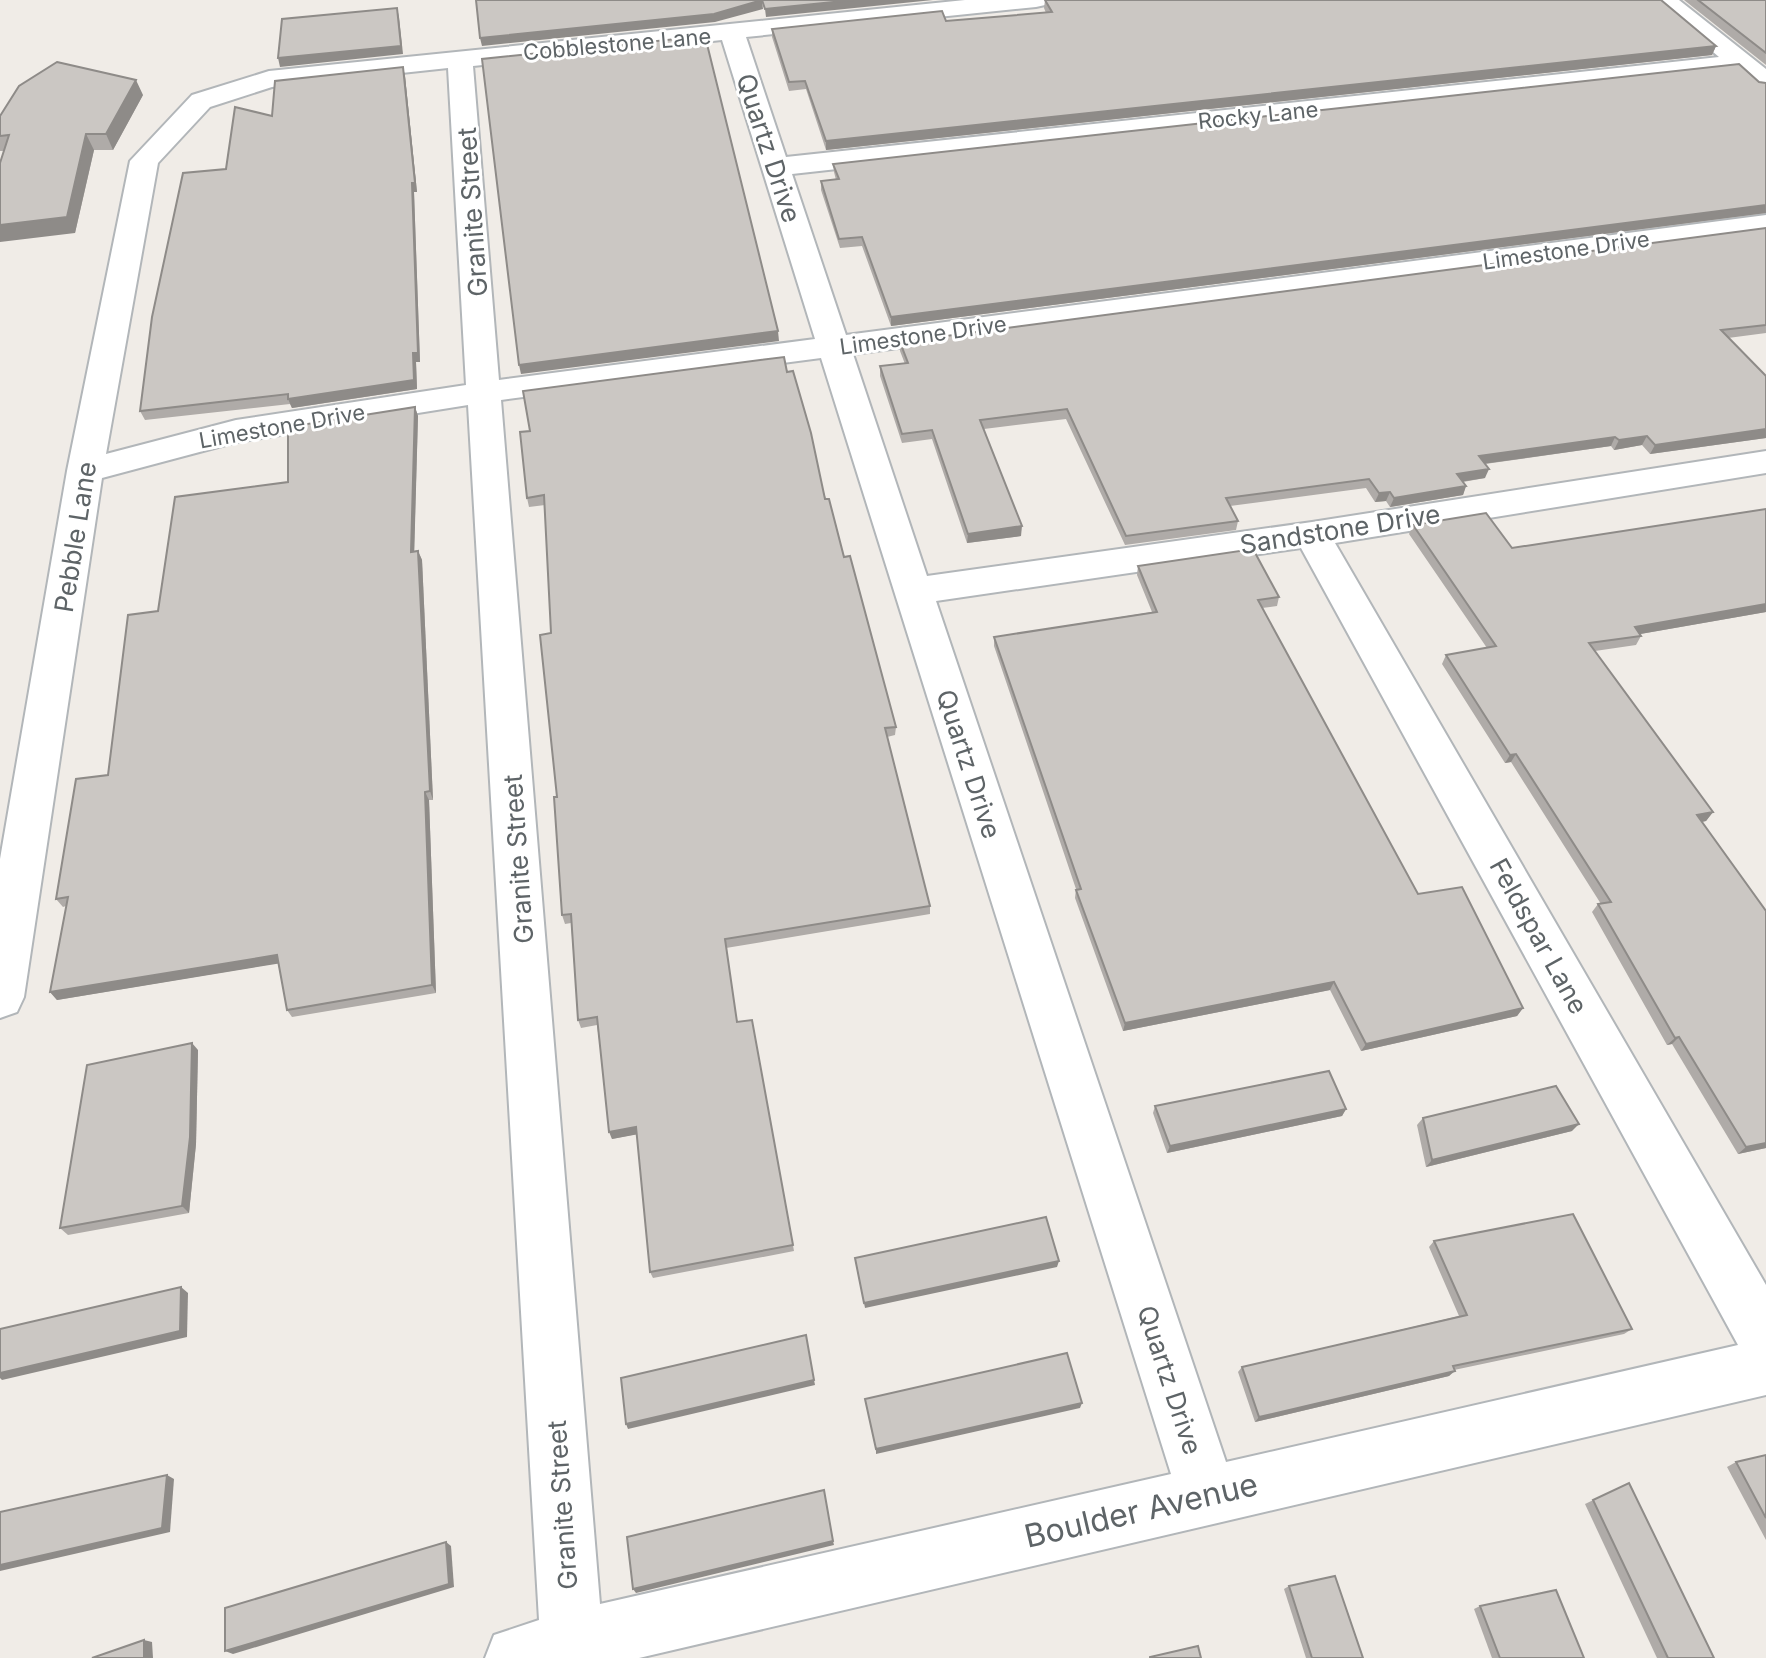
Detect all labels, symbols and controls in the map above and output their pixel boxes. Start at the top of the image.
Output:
street label: Cobblestone Lane [522,23,712,65]
street label: Quartz Drive [730,70,808,226]
street label: Rocky Lane [1197,96,1319,134]
street label: Granite Street [451,126,493,298]
street label: Limestone Drive [1481,225,1651,275]
street label: Limestone Drive [838,310,1008,360]
street label: Limestone Drive [197,399,367,453]
street label: Pebble Lane [48,459,102,615]
street label: Sandstone Drive [1238,498,1442,560]
street label: Quartz Drive [930,686,1008,842]
street label: Granite Street [497,773,539,945]
street label: Feldspar Lane [1483,853,1595,1019]
street label: Quartz Drive [1131,1302,1209,1458]
street label: Granite Street [541,1419,583,1591]
street label: Boulder Avenue [1020,1464,1262,1556]

